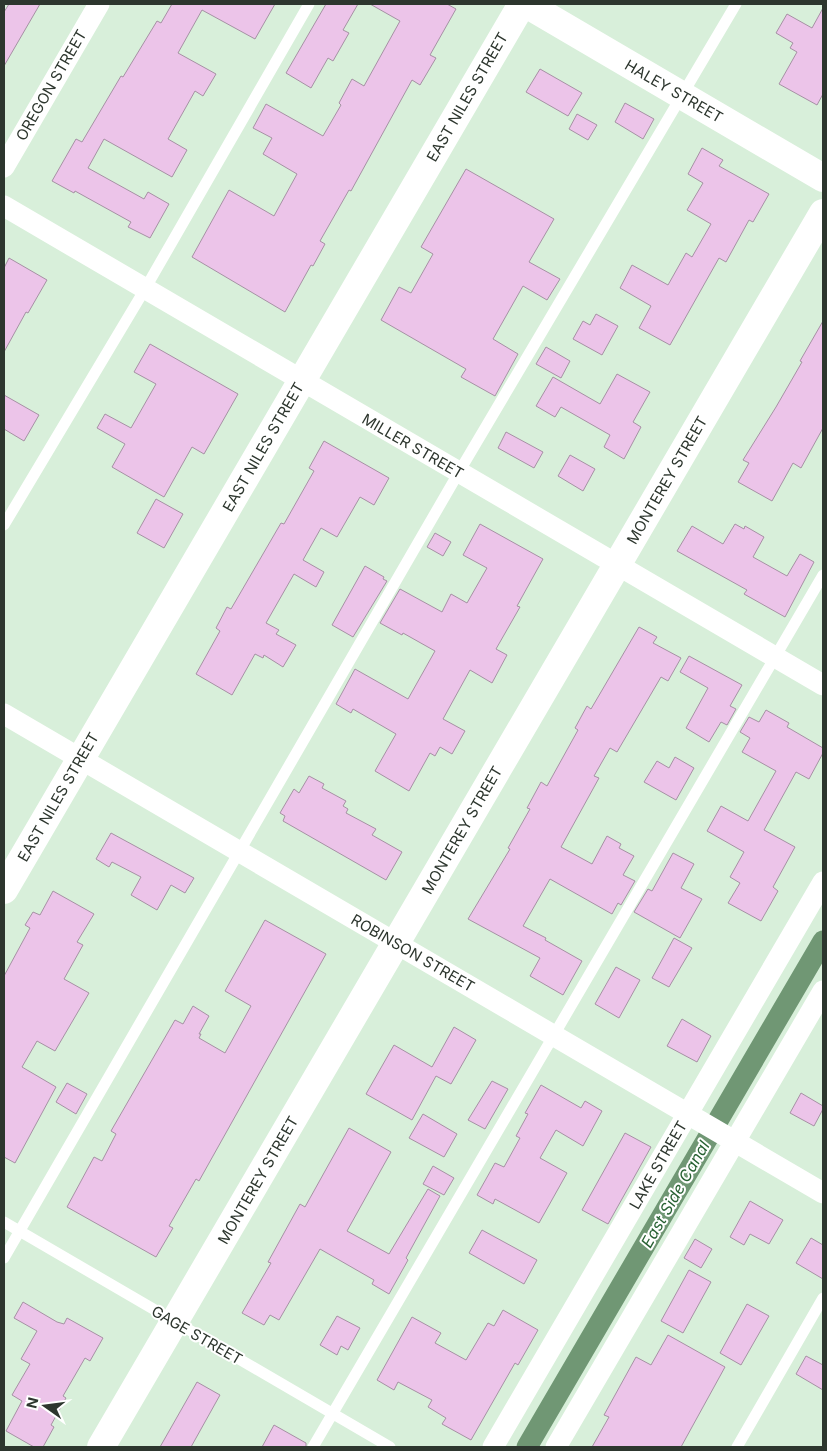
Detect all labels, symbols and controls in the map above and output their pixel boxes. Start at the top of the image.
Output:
street label: OREGON STREET [12,26,90,144]
street label: EAST NILES STREET [422,29,512,165]
street label: HALEY STREET [622,55,726,127]
street label: EAST NILES STREET [218,379,308,515]
street label: MILLER STREET [359,409,467,483]
street label: MONTEREY STREET [623,413,711,547]
street label: EAST NILES STREET [13,729,103,865]
street label: MONTEREY STREET [418,763,506,897]
street label: ROBINSON STREET [348,910,478,996]
street label: MONTEREY STREET [214,1113,302,1247]
street label: LAKE STREET [625,1117,691,1213]
water label: East Side Canal [636,1137,714,1251]
street label: GAGE STREET [148,1301,246,1369]
north arrow [20,1381,70,1431]
text: N [22,1396,41,1410]

